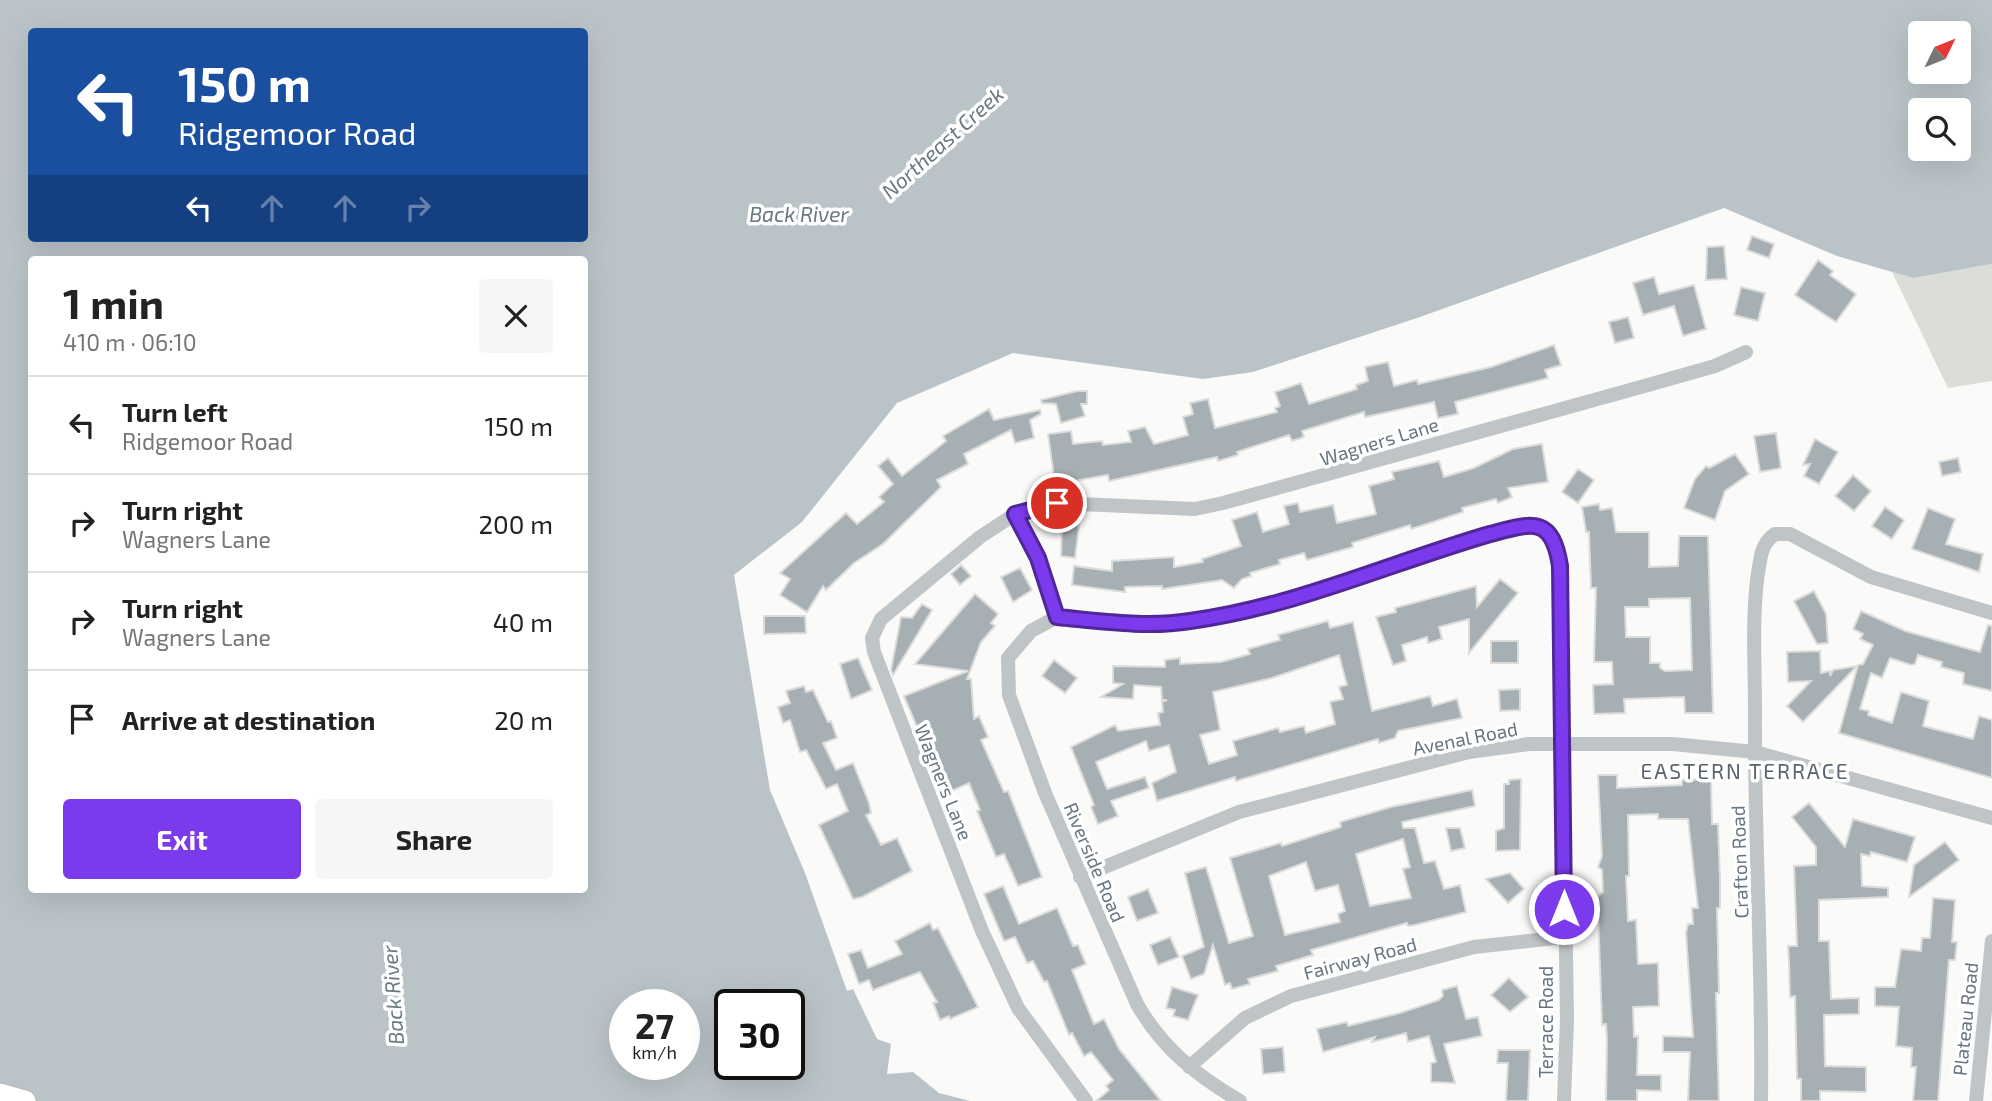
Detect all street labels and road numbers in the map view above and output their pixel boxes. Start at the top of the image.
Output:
street label: Wagners Lane [1317,412,1441,470]
street label: Avenal Road [1411,717,1519,759]
street label: Wagners Lane [910,721,978,843]
street label: Riverside Road [1059,799,1131,925]
street label: Crafton Road [1726,805,1752,919]
street label: Fairway Road [1301,932,1419,984]
street label: Plateau Road [1948,961,1982,1077]
street label: Terrace Road [1534,966,1557,1078]

